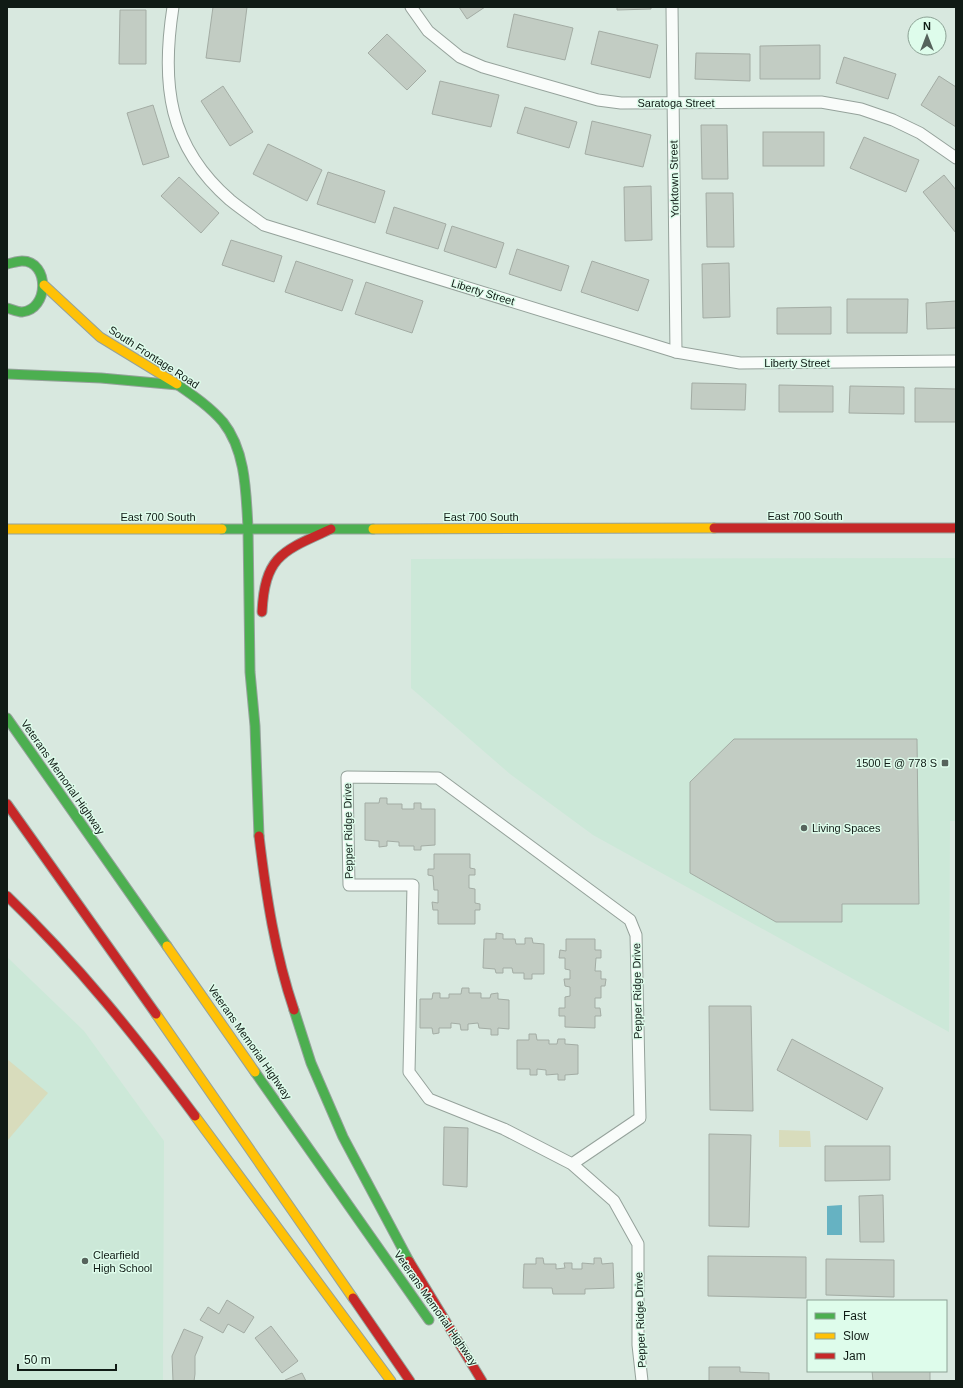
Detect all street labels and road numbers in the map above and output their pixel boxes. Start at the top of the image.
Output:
street label: Saratoga Street [637,97,715,109]
street label: Yorktown Street [667,140,681,218]
street label: Liberty Street [450,277,516,307]
street label: South Frontage Road [107,323,201,391]
street label: Liberty Street [764,357,830,369]
street label: East 700 South [767,510,843,522]
street label: East 700 South [120,511,196,523]
street label: East 700 South [443,511,519,523]
street label: Veterans Memorial Highway [19,717,107,837]
street label: Pepper Ridge Drive [341,783,355,879]
street label: Pepper Ridge Drive [630,943,644,1039]
street label: Veterans Memorial Highway [206,982,294,1102]
street label: Veterans Memorial Highway [392,1248,480,1368]
street label: Pepper Ridge Drive [632,1272,648,1368]

